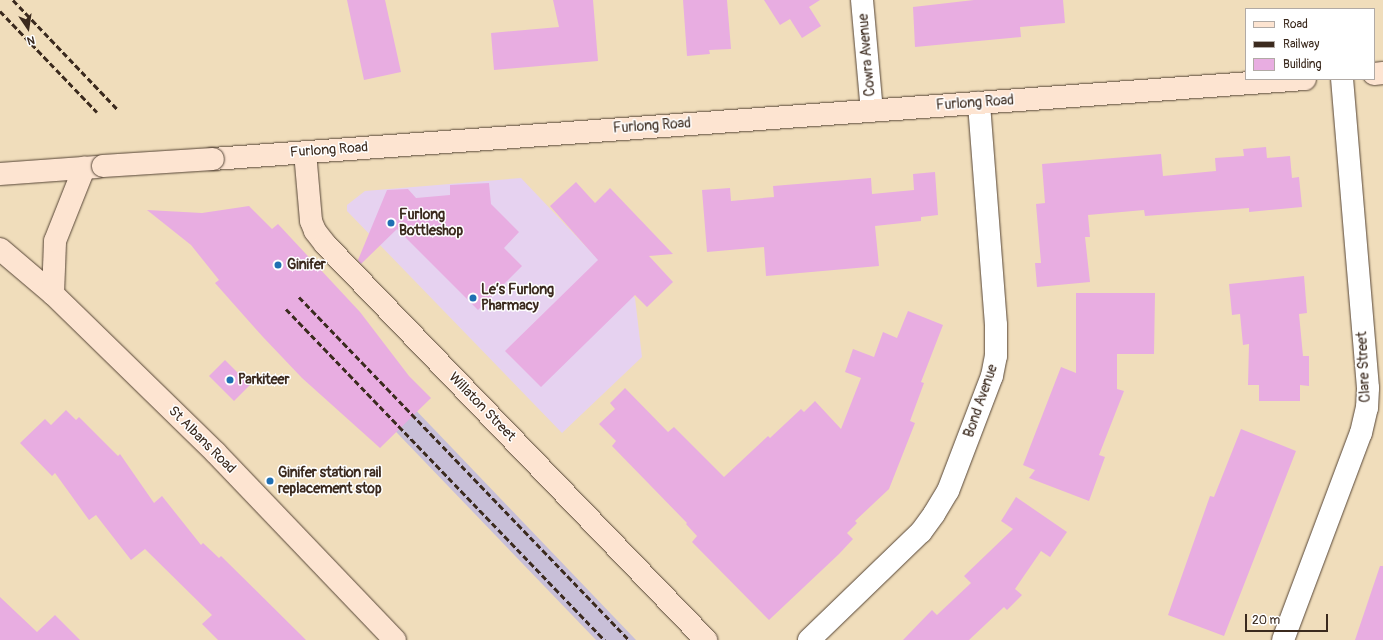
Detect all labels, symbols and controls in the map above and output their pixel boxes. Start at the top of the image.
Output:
north arrow [8,8,48,48]
legend [1245,8,1375,80]
street label: Cowra Avenue [855,13,879,97]
text: Road [1283,17,1308,32]
text: N [26,33,36,47]
text: Railway [1283,37,1319,52]
text: Building [1283,57,1322,72]
street label: Furlong Road [935,92,1015,114]
street label: Furlong Road [612,115,692,137]
street label: Furlong Road [289,139,369,161]
place label: Furlong Bottleshop [399,207,463,240]
marker: Furlong Bottleshop [386,218,396,228]
place label: Ginifer [287,257,326,273]
marker: Ginifer [272,259,284,271]
place label: Le’s Furlong Pharmacy [481,282,554,314]
marker: Le’s Furlong Pharmacy [468,293,478,303]
street label: Clare Street [1354,331,1374,403]
street label: Bond Avenue [961,362,1001,440]
street label: Willaton Street [445,369,519,445]
place label: Parkiteer [238,372,289,388]
marker: Parkiteer [225,375,235,385]
street label: St Albans Road [165,403,239,477]
place label: Ginifer station rail replacement stop [278,465,382,498]
marker: Ginifer station rail replacement stop [265,476,275,486]
scale bar [1247,606,1330,632]
text: 20 m [1252,613,1280,628]

